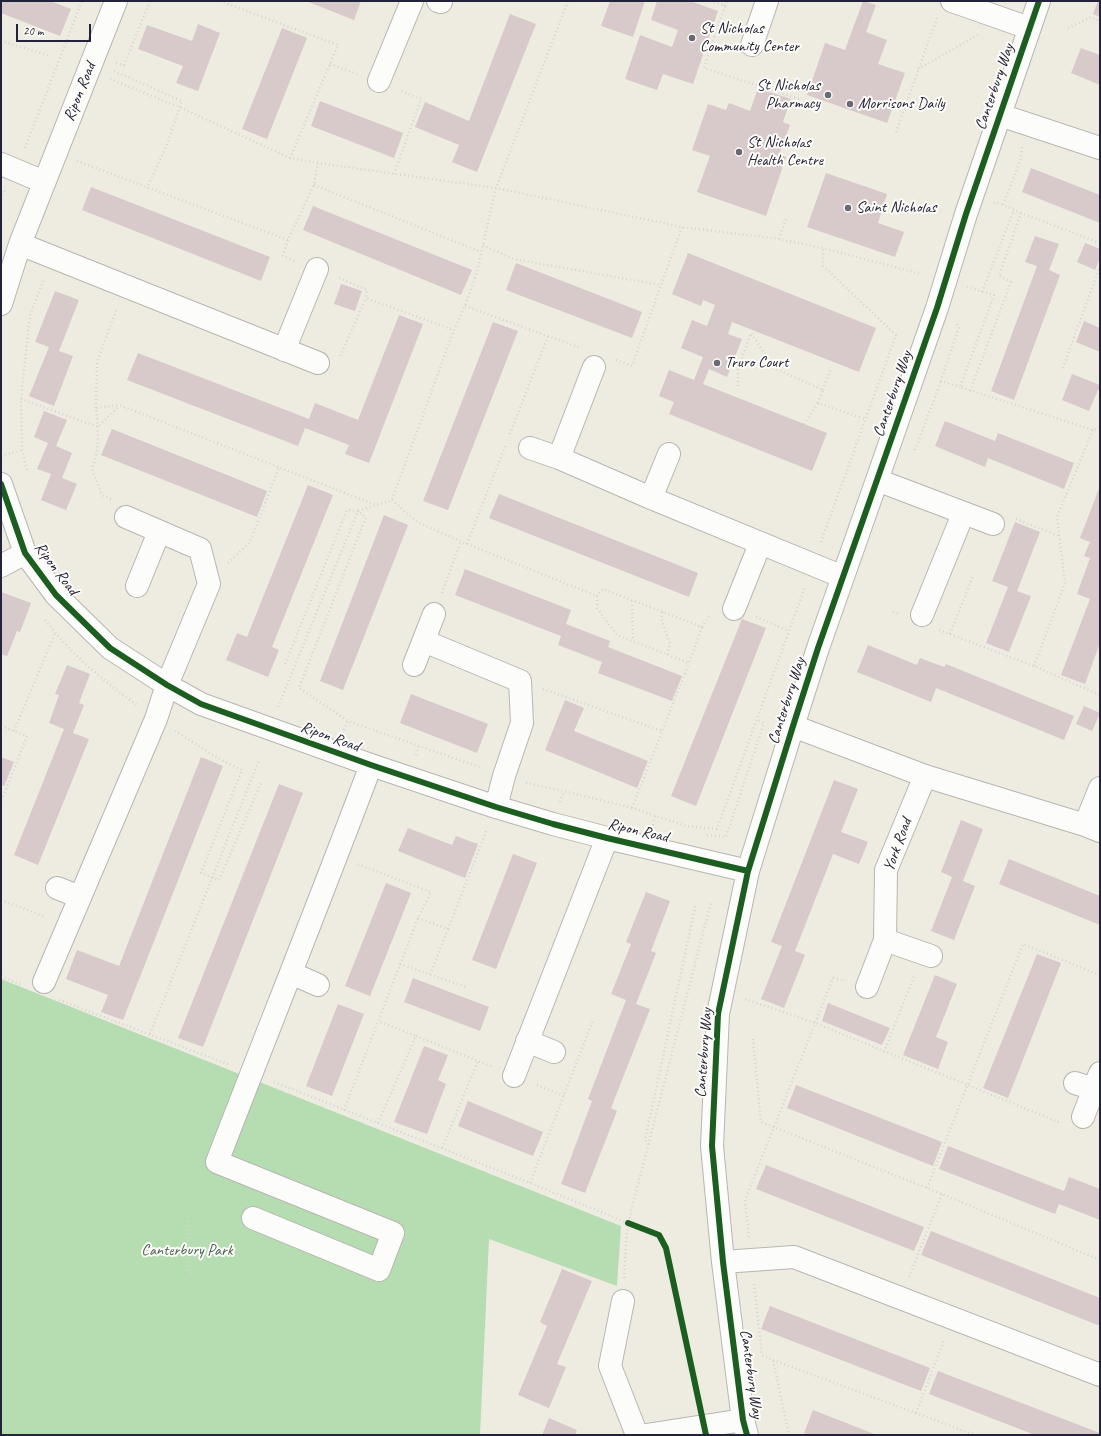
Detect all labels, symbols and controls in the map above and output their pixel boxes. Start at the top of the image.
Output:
scale bar [18,16,93,42]
place label: St Nicholas Community Center [700,19,799,57]
text: 20 m [23,23,43,39]
marker: St Nicholas Community Center [687,33,697,43]
street label: Canterbury Way [971,42,1019,132]
street label: Ripon Road [60,60,100,124]
place label: St Nicholas Pharmacy [757,76,820,114]
marker: St Nicholas Pharmacy [823,90,833,100]
place label: Morrisons Daily [858,94,945,114]
marker: Morrisons Daily [845,99,855,109]
place label: St Nicholas Health Centre [747,133,823,171]
marker: St Nicholas Health Centre [734,147,744,157]
place label: Saint Nicholas [856,198,936,218]
marker: Saint Nicholas [843,203,853,213]
street label: Canterbury Way [869,349,917,439]
place label: Truro Court [725,353,788,373]
marker: Truro Court [712,358,722,368]
street label: Ripon Road [30,539,82,599]
street label: Canterbury Way [764,655,810,747]
street label: Ripon Road [298,718,362,756]
street label: Ripon Road [606,815,670,847]
street label: York Road [880,816,916,874]
street label: Canterbury Way [691,1008,717,1098]
park label: Canterbury Park [141,1241,233,1261]
street label: Canterbury Way [735,1328,767,1420]

